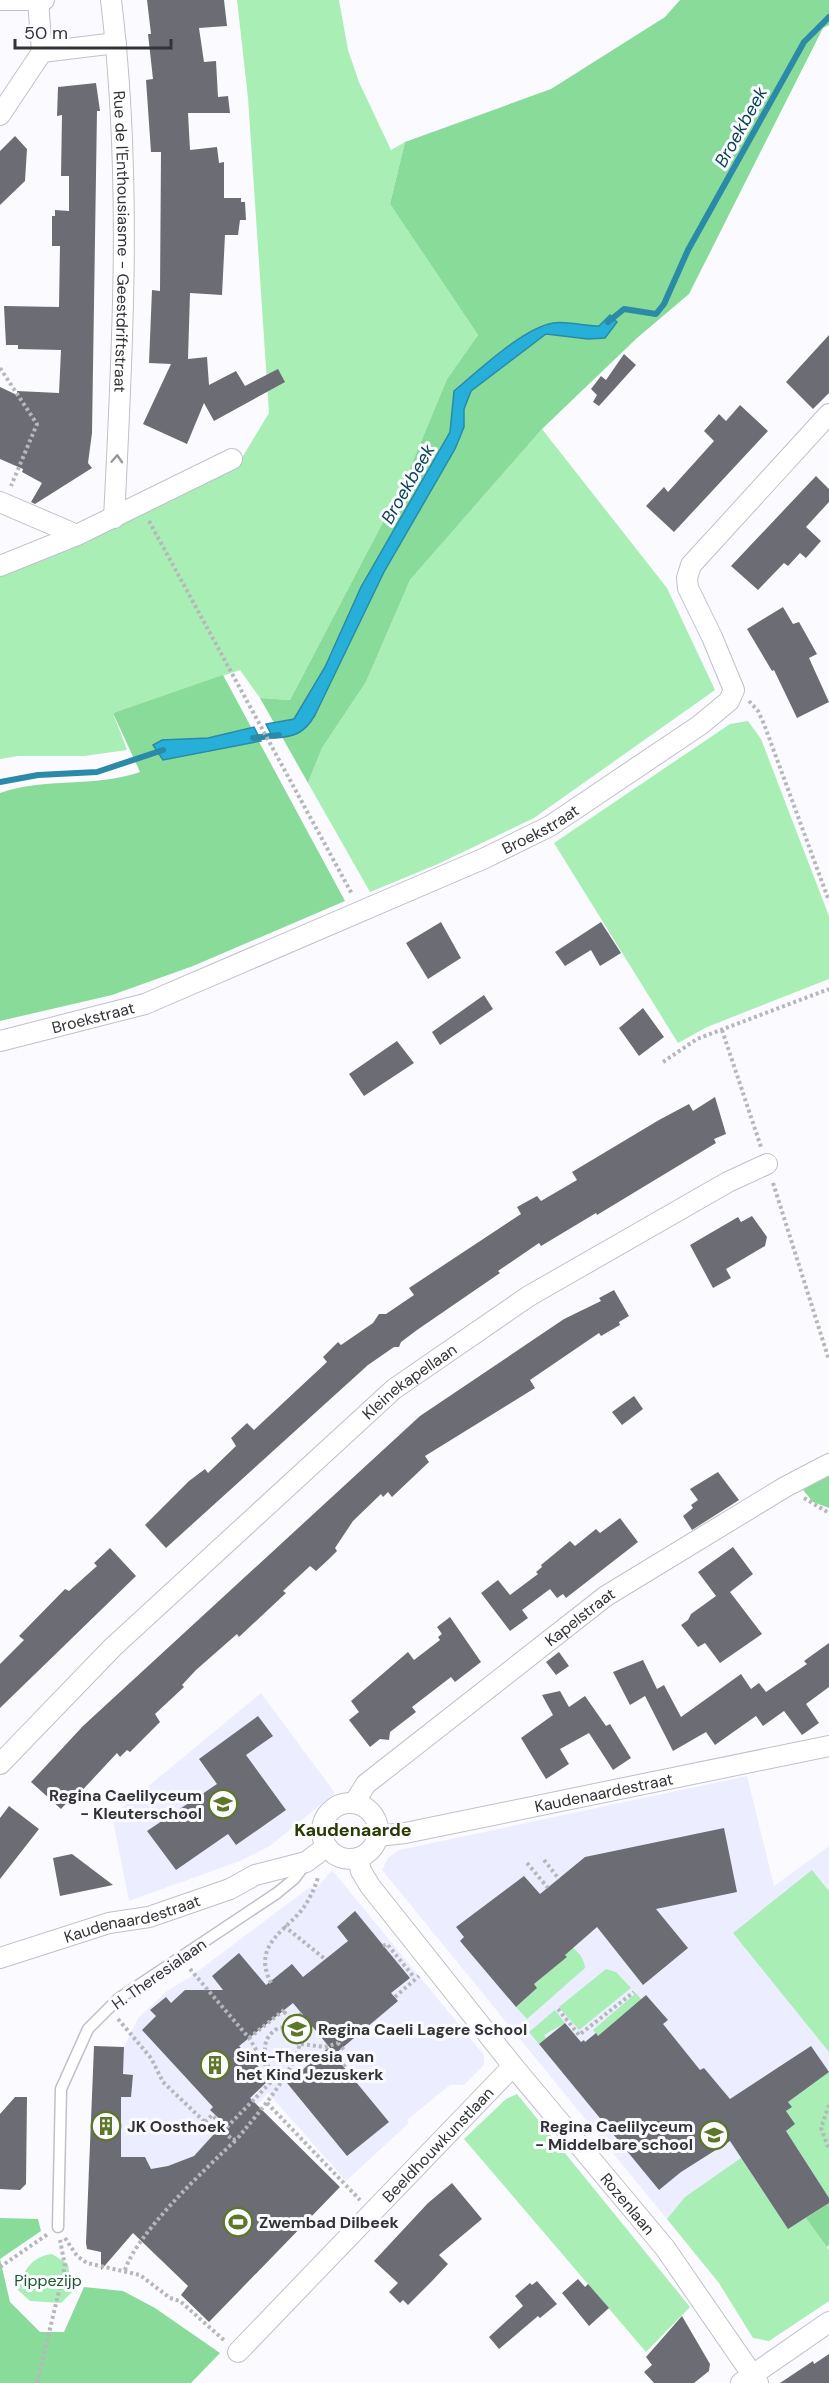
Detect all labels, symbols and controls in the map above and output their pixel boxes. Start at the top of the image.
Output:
scale bar [15,12,171,50]
text: 50 m [24,21,68,45]
water label: Broekbeek [709,82,773,171]
street label: Rue de l'Enthousiasme - Geestdriftstraat [109,90,134,393]
water label: Broekbeek [376,439,441,528]
one-way arrow [110,455,123,464]
street label: Broekstraat [498,799,583,859]
street label: Broekstraat [49,997,137,1038]
street label: Kleinekapellaan [357,1339,461,1424]
street label: Kapelstraat [540,1583,619,1651]
street label: Kaudenaardestraat [533,1768,675,1817]
place label: Regina Caelilyceum - Kleuterschool [49,1785,202,1824]
school or university icon: Regina Caelilyceum - Kleuterschool [207,1788,239,1820]
district label: Kaudenaarde [294,1818,412,1842]
street label: Kaudenaardestraat [61,1890,203,1947]
street label: H. Theresialaan [108,1934,210,2014]
school or university icon: Regina Caeli Lagere School [281,2013,313,2045]
place label: Regina Caeli Lagere School [318,2019,527,2040]
place label: Sint-Theresia van het Kind Jezuskerk [236,2046,384,2085]
building icon: Sint-Theresia van het Kind Jezuskerk [199,2049,231,2081]
street label: Beeldhouwkunstlaan [377,2082,498,2207]
building icon: JK Oosthoek [90,2110,122,2142]
place label: JK Oosthoek [127,2116,227,2137]
place label: Regina Caelilyceum - Middelbare school [535,2116,693,2155]
school or university icon: Regina Caelilyceum - Middelbare school [698,2119,730,2151]
street label: Rozenlaan [596,2168,660,2239]
sports icon: Zwembad Dilbeek [222,2206,254,2238]
place label: Zwembad Dilbeek [259,2212,400,2233]
park label: Pippezijp [14,2270,82,2291]

